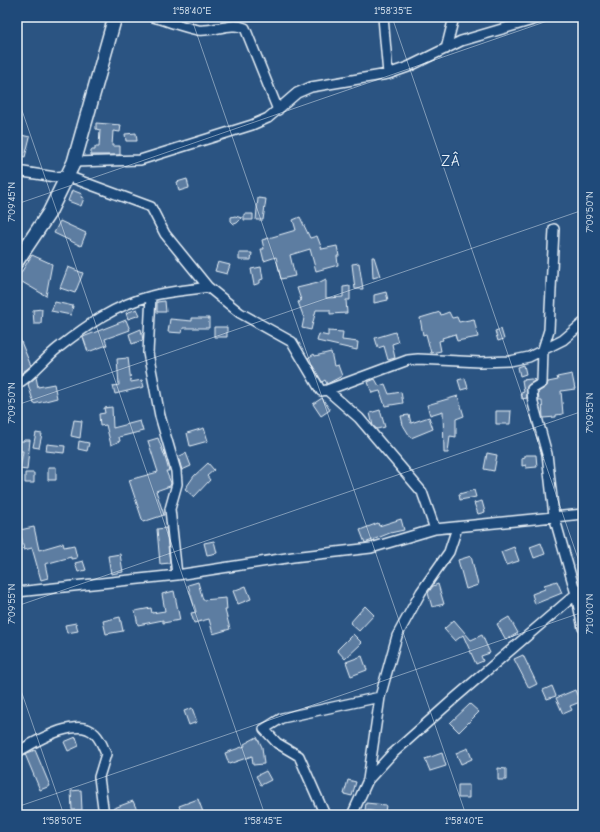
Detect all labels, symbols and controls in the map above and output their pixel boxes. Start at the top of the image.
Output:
text: 1°58'40"E [173,5,211,17]
text: 1°58'35"E [374,5,412,17]
district label: ZÂ [441,151,461,170]
text: 7°09'45"N [6,182,18,222]
text: 7°09'50"N [584,191,596,233]
text: 7°09'50"N [6,382,18,424]
text: 7°09'55"N [584,393,596,433]
text: 7°09'55"N [6,584,18,624]
text: 7°10'00"N [584,594,596,634]
text: 1°58'50"E [42,815,82,827]
text: 1°58'45"E [244,815,282,827]
text: 1°58'40"E [445,815,483,827]

